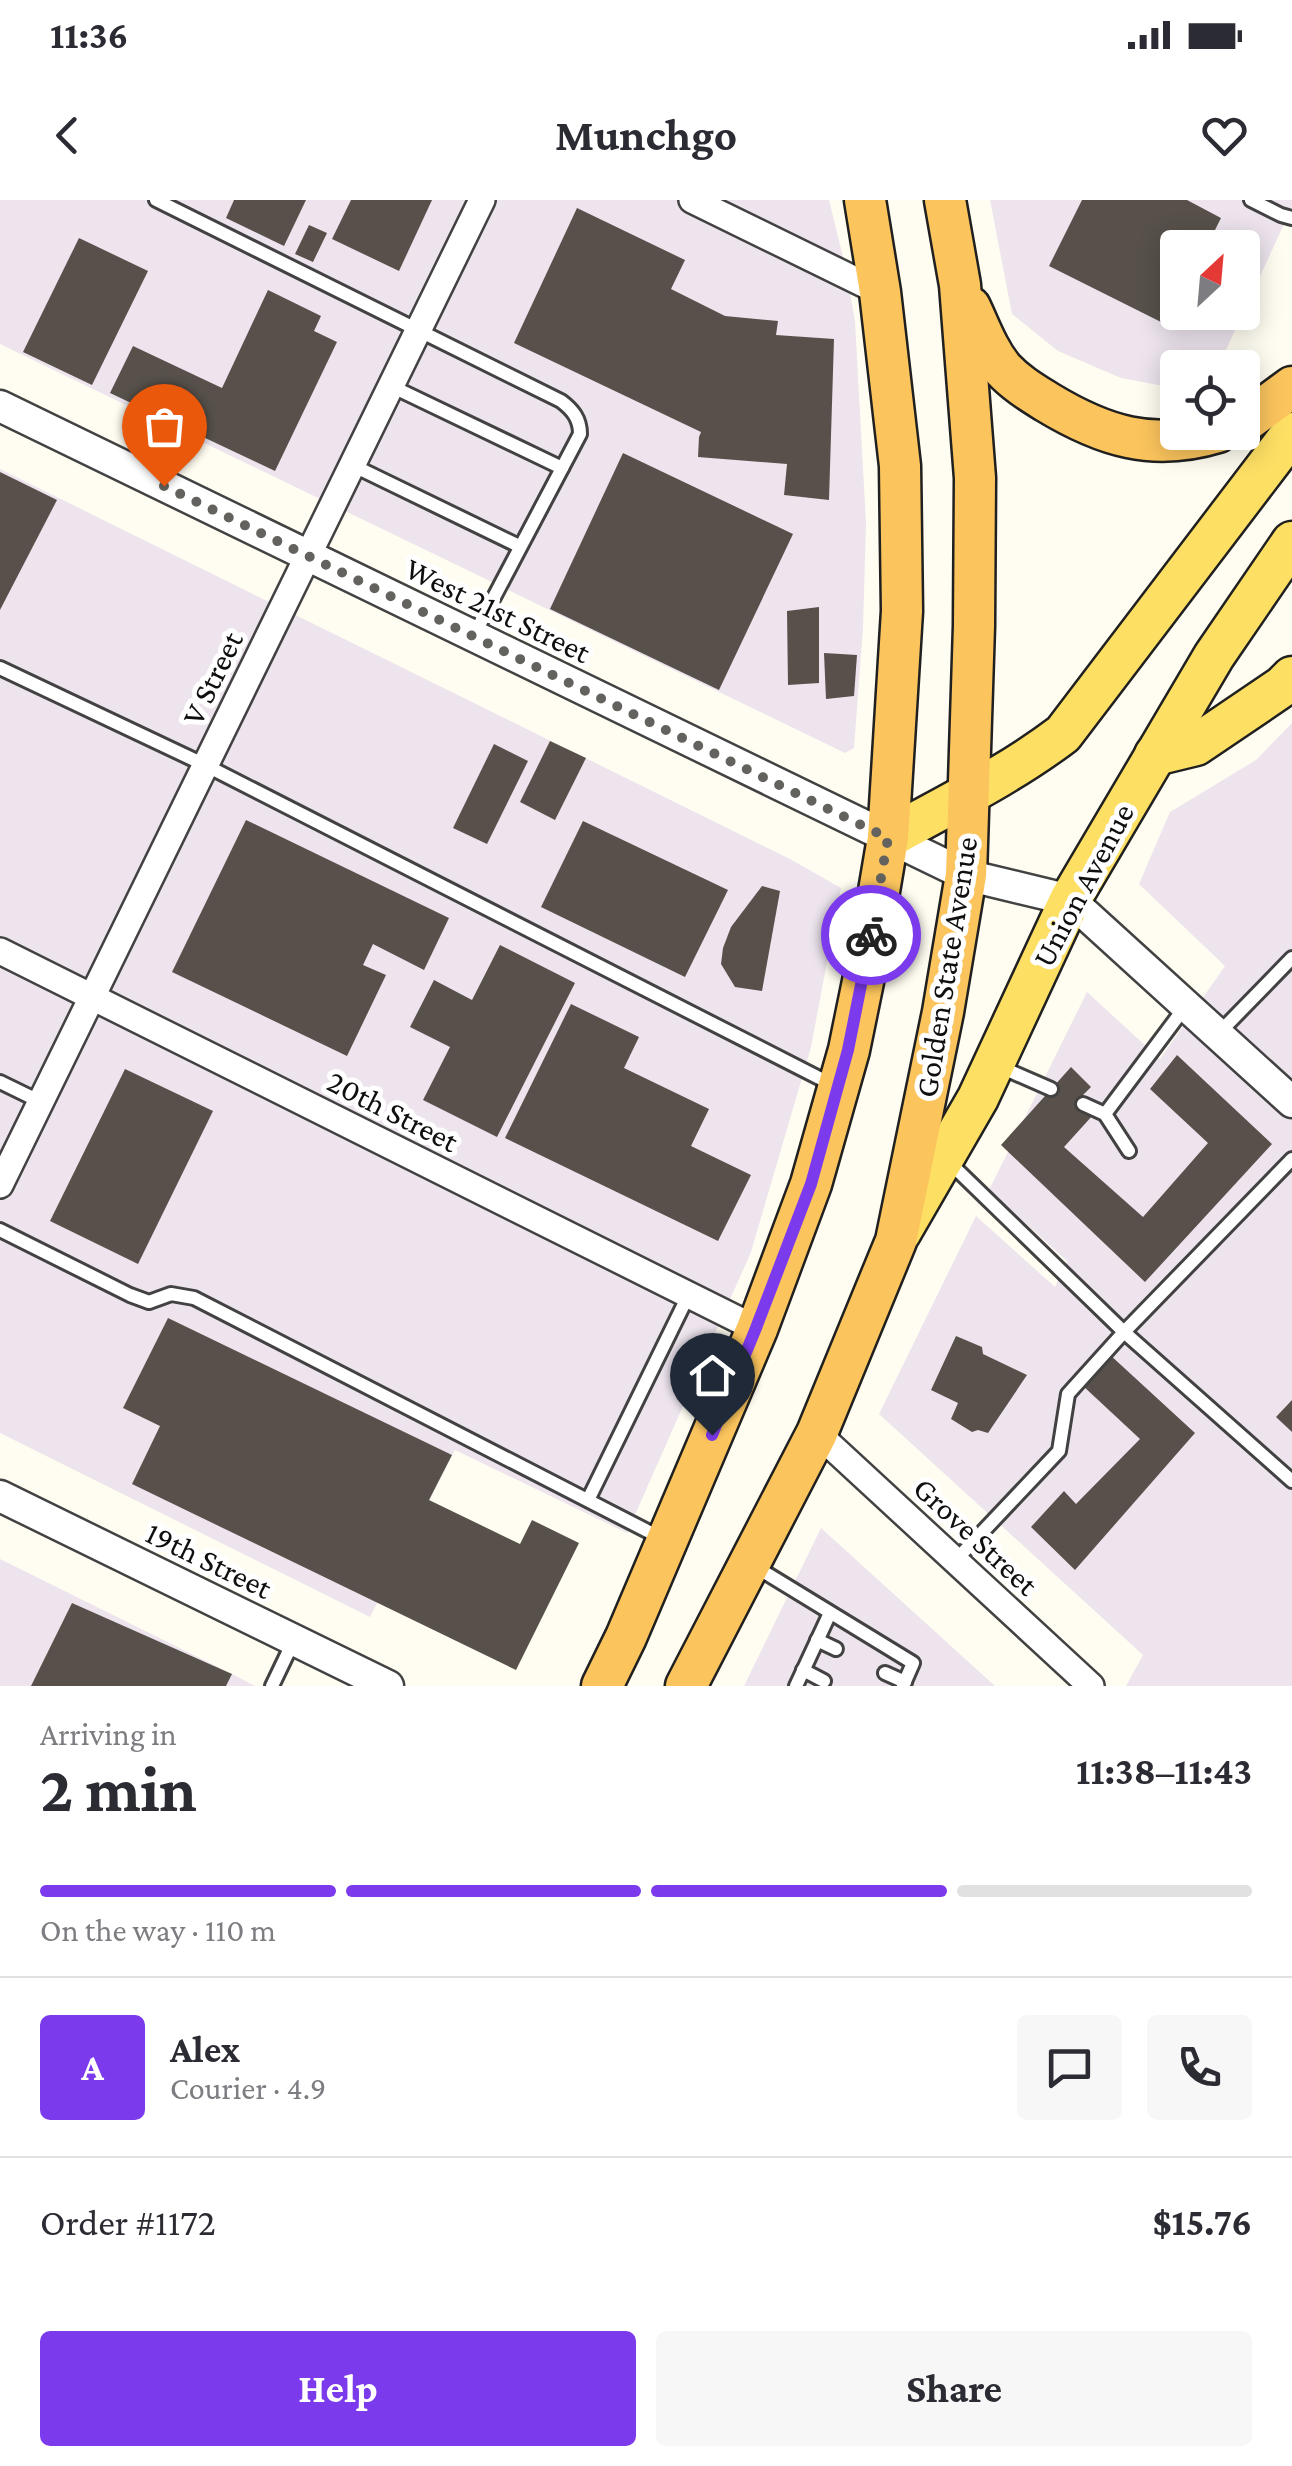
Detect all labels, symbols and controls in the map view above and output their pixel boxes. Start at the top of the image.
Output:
text: 11:36 [50,14,128,56]
icon: back [40,108,95,163]
icon: heart [1197,108,1252,163]
text: Munchgo [555,110,737,160]
north arrow [1160,230,1260,330]
map controls [1160,230,1260,450]
button: locate [1160,350,1260,450]
pin [122,384,207,487]
icon: bag [137,399,192,454]
street label: West 21st Street [400,550,597,670]
street label: V Street [174,625,250,730]
street label: Union Avenue [1025,797,1141,973]
street label: Golden State Avenue [908,834,984,1100]
courier [821,885,921,985]
icon: bike [844,908,899,963]
street label: 20th Street [322,1063,465,1159]
pin [670,1333,755,1436]
icon: home [685,1348,740,1403]
street label: Grove Street [907,1470,1046,1603]
street label: 19th Street [140,1514,278,1606]
text: Arriving in [40,1716,177,1752]
text: 11:38–11:43 [1076,1750,1252,1792]
text: 2 min [40,1753,197,1825]
text: On the way · 110 m [40,1912,276,1948]
button: chat [1017,2015,1122,2120]
button: phone [1147,2015,1252,2120]
text: Alex [170,2028,240,2070]
text: A [81,2046,104,2088]
text: Courier · 4.9 [170,2070,326,2106]
text: Order #1172 [40,2201,216,2243]
text: $15.76 [1152,2201,1252,2243]
button: Help [40,2331,636,2446]
button: Share [656,2331,1252,2446]

